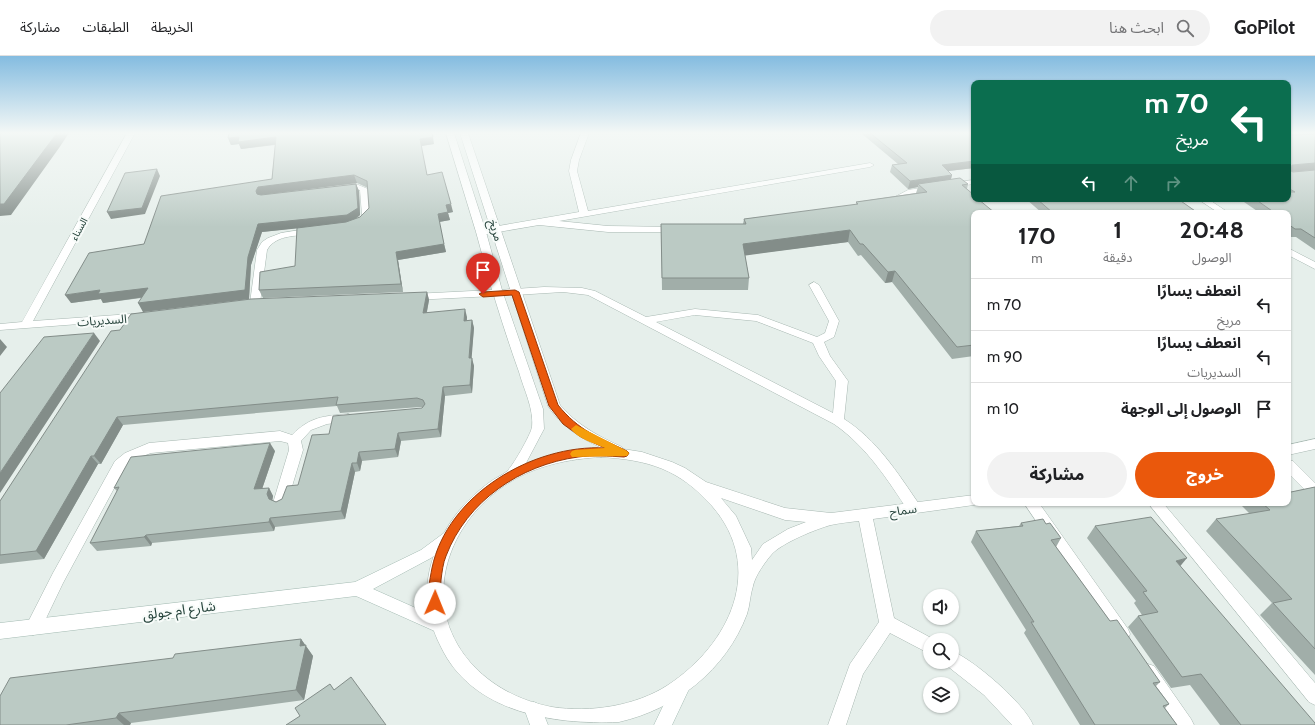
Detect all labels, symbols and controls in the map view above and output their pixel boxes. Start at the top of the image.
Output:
search box [930,10,1210,46]
text: GoPilot [1234,16,1295,39]
icon: search [1174,17,1196,39]
text: مشاركة [20,18,60,36]
text: الطبقات [82,18,129,36]
text: الخريطة [151,18,193,36]
text: ابحث هنا [1109,19,1164,37]
text: 70 m [1145,86,1209,120]
icon: left [1223,96,1275,148]
text: مريخ [1176,128,1209,150]
icon: left [1078,172,1100,194]
icon: ahead [1120,172,1142,194]
icon: right [1162,172,1184,194]
street label: السناء [68,215,90,243]
text: 1 [1113,215,1122,244]
text: 20:48 [1180,215,1244,244]
street label: مريخ [484,217,507,243]
text: 170 [1018,221,1056,250]
text: دقيقة [1103,249,1133,265]
text: الوصول [1192,249,1232,265]
text: m [1031,250,1043,266]
pin [466,253,500,294]
icon: arrive [472,259,494,281]
text: انعطف يسارًا [1157,282,1241,300]
icon: left [1253,294,1275,316]
text: 70 m [987,296,1021,314]
street label: السديريات [77,311,127,329]
text: مريخ [1217,312,1241,328]
text: انعطف يسارًا [1157,334,1241,352]
icon: left [1253,346,1275,368]
text: 90 m [987,348,1023,366]
text: السديريات [1187,364,1241,380]
icon: arrive [1253,398,1275,420]
text: 10 m [987,400,1019,418]
text: الوصول إلى الوجهة [1121,400,1241,418]
button: مشاركة [987,452,1127,498]
button: خروج [1135,452,1275,498]
street label: سماح [888,501,918,521]
position arrow [414,582,456,624]
map controls [923,589,959,713]
button: sound [923,589,959,625]
street label: شارع ام جولق [141,597,217,625]
button: search [923,633,959,669]
button: layers [923,677,959,713]

